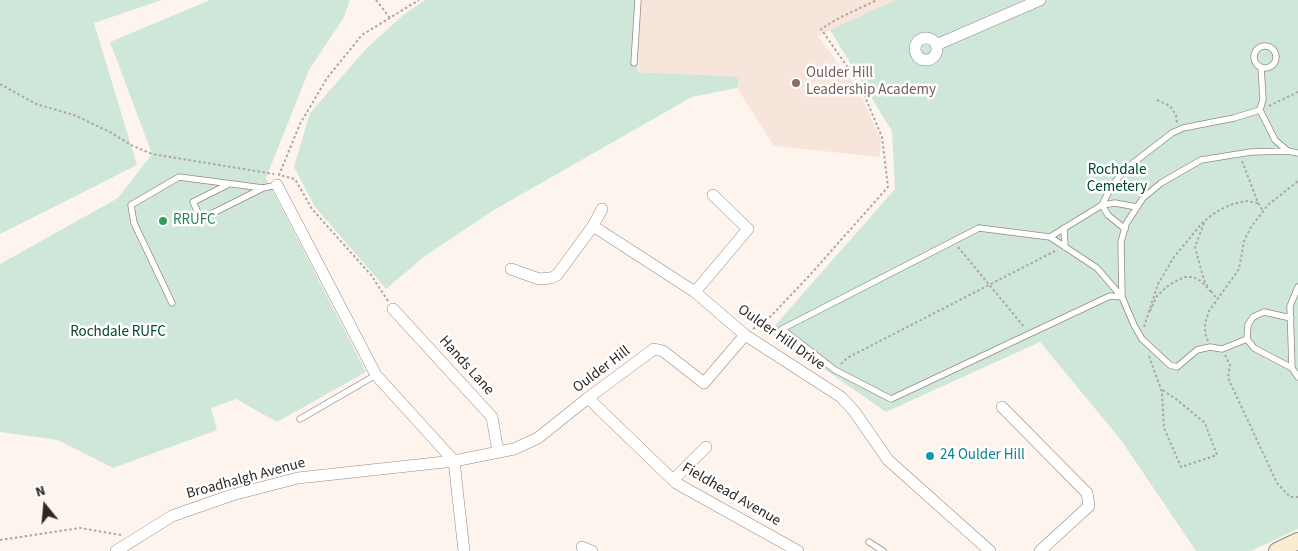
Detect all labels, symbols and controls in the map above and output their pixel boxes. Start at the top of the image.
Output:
place label: Oulder Hill Leadership Academy [806,65,936,100]
marker: Oulder Hill Leadership Academy [790,77,802,89]
park label: Rochdale Cemetery [1087,162,1147,197]
place label: RRUFC [173,212,216,230]
marker: RRUFC [157,215,169,227]
street label: Oulder Hill Drive [734,301,828,375]
park label: Rochdale RUFC [70,324,166,342]
street label: Hands Lane [435,333,497,399]
street label: Oulder Hill [570,343,634,397]
place label: 24 Oulder Hill [940,447,1025,465]
marker: 24 Oulder Hill [924,450,936,462]
street label: Broadhalgh Avenue [185,454,307,504]
street label: Fieldhead Avenue [678,459,784,531]
north arrow [20,481,70,531]
text: N [33,481,48,503]

